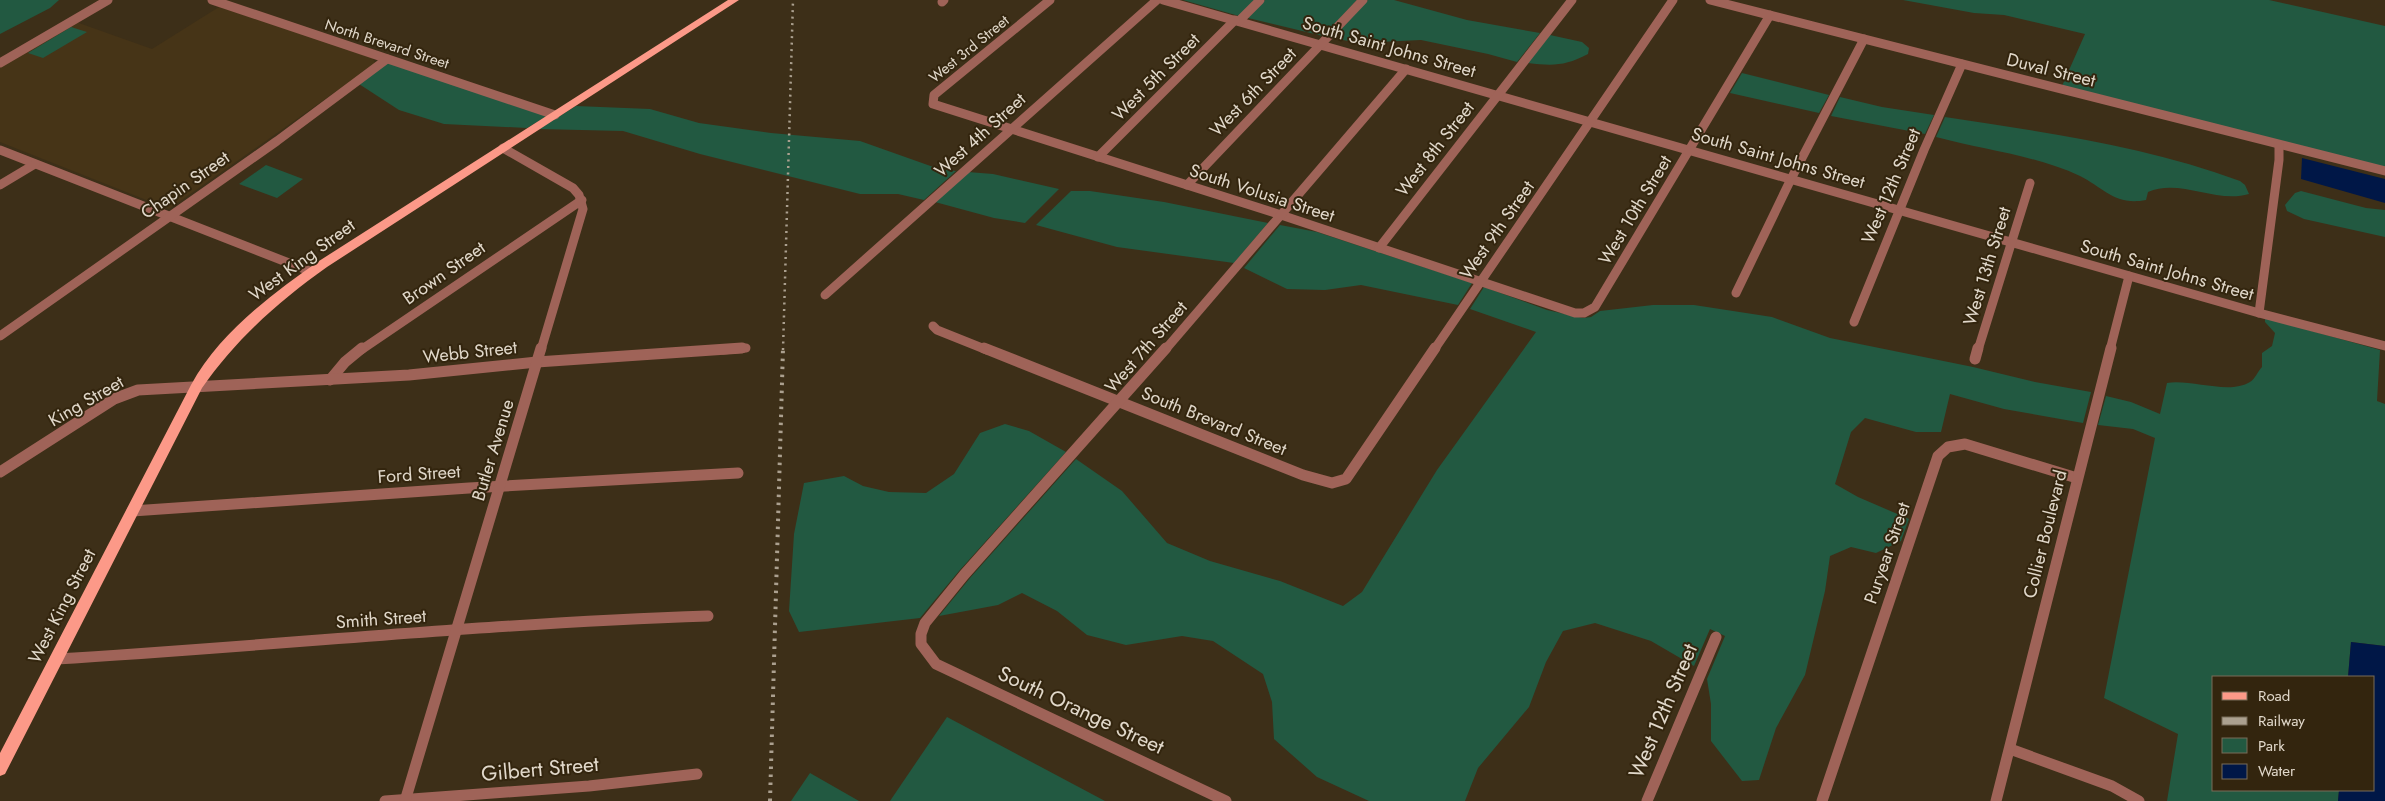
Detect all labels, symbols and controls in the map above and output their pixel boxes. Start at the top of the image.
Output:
street label: West 3rd Street [924,9,1014,88]
street label: South Saint Johns Street [1299,10,1479,84]
street label: North Brevard Street [322,14,452,75]
street label: West 5th Street [1106,27,1206,127]
street label: West 6th Street [1204,41,1303,142]
street label: Duval Street [2004,46,2099,94]
street label: West 4th Street [928,86,1032,183]
street label: West 8th Street [1389,95,1481,202]
street label: South Saint Johns Street [1688,121,1868,195]
street label: West 12th Street [1855,124,1927,248]
street label: Chapin Street [135,144,235,225]
street label: West 10th Street [1592,150,1678,270]
street label: South Volusia Street [1186,157,1339,229]
street label: West 9th Street [1453,175,1541,285]
street label: West 13th Street [1957,203,2018,328]
street label: West King Street [244,212,361,307]
street label: South Saint Johns Street [2077,233,2257,307]
street label: Brown Street [397,235,491,311]
street label: West 7th Street [1099,295,1194,399]
street label: Webb Street [422,334,519,370]
street label: King Street [44,369,129,433]
street label: South Brevard Street [1137,380,1291,462]
street label: Butler Avenue [465,396,521,504]
street label: Ford Street [377,458,462,490]
street label: Collier Boulevard [2016,467,2074,601]
street label: Puryear Street [1857,498,1917,607]
street label: West King Street [22,544,102,668]
street label: Smith Street [335,603,428,635]
street label: West 12th Street [1621,639,1705,783]
street label: South Orange Street [993,658,1169,762]
legend [2212,676,2375,791]
text: Road [2258,685,2290,707]
text: Railway [2258,710,2305,732]
text: Park [2258,735,2285,757]
street label: Gilbert Street [480,749,600,789]
text: Water [2258,760,2296,782]

